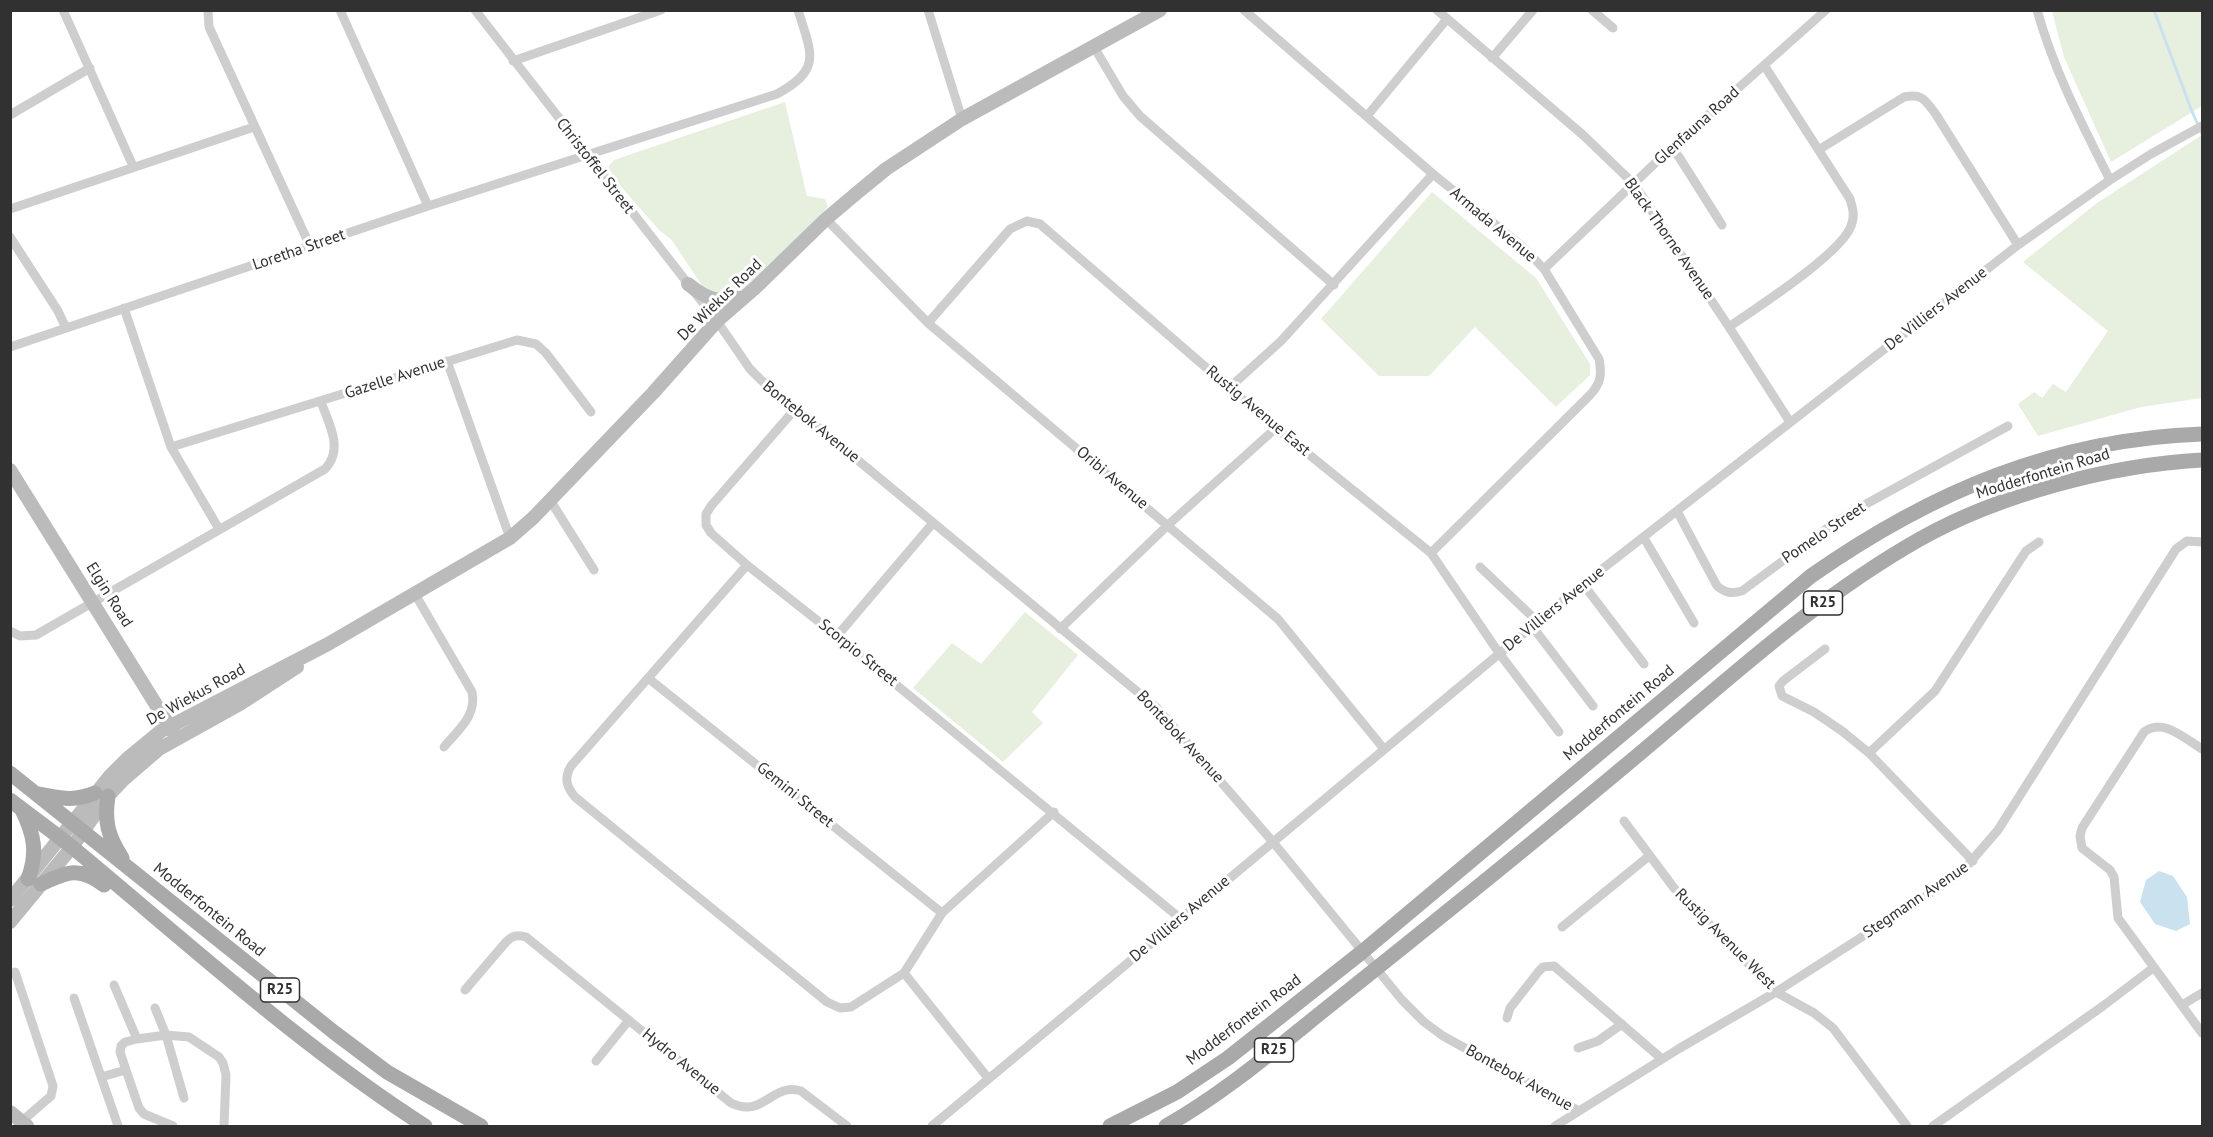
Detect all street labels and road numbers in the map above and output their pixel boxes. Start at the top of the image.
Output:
street label: Glenfauna Road [1651,83,1743,169]
street label: Christoffel Street [552,114,638,218]
street label: Black Thorne Avenue [1620,175,1718,303]
street label: Armada Avenue [1446,183,1540,267]
street label: Loretha Street [250,225,348,275]
street label: De Wiekus Road [674,255,766,345]
street label: De Villiers Avenue [1881,263,1991,355]
street label: Gazelle Avenue [342,353,448,403]
street label: Rustig Avenue East [1202,362,1314,460]
street label: Bontebok Avenue [759,377,863,467]
street label: Oribi Avenue [1072,442,1152,514]
street label: Modderfontein Road [1974,445,2112,503]
street label: Pomelo Street [1779,498,1869,568]
street label: Elgin Road [82,559,136,631]
street label: De Villiers Avenue [1500,562,1608,656]
road number: R25 [1804,591,1842,615]
street label: Scorpio Street [815,615,901,691]
street label: De Wiekus Road [143,660,249,730]
street label: Modderfontein Road [1560,661,1678,765]
street label: Bontebok Avenue [1132,687,1228,787]
street label: Gemini Street [753,758,837,832]
street label: Stegmann Avenue [1860,858,1972,942]
street label: Modderfontein Road [149,859,269,961]
street label: De Villiers Avenue [1126,872,1234,966]
street label: Rustig Avenue West [1671,885,1779,993]
street label: Modderfontein Road [1183,971,1305,1069]
road number: R25 [260,978,300,1002]
street label: Hydro Avenue [638,1025,724,1099]
road number: R25 [1254,1038,1294,1062]
street label: Bontebok Avenue [1462,1041,1576,1115]

